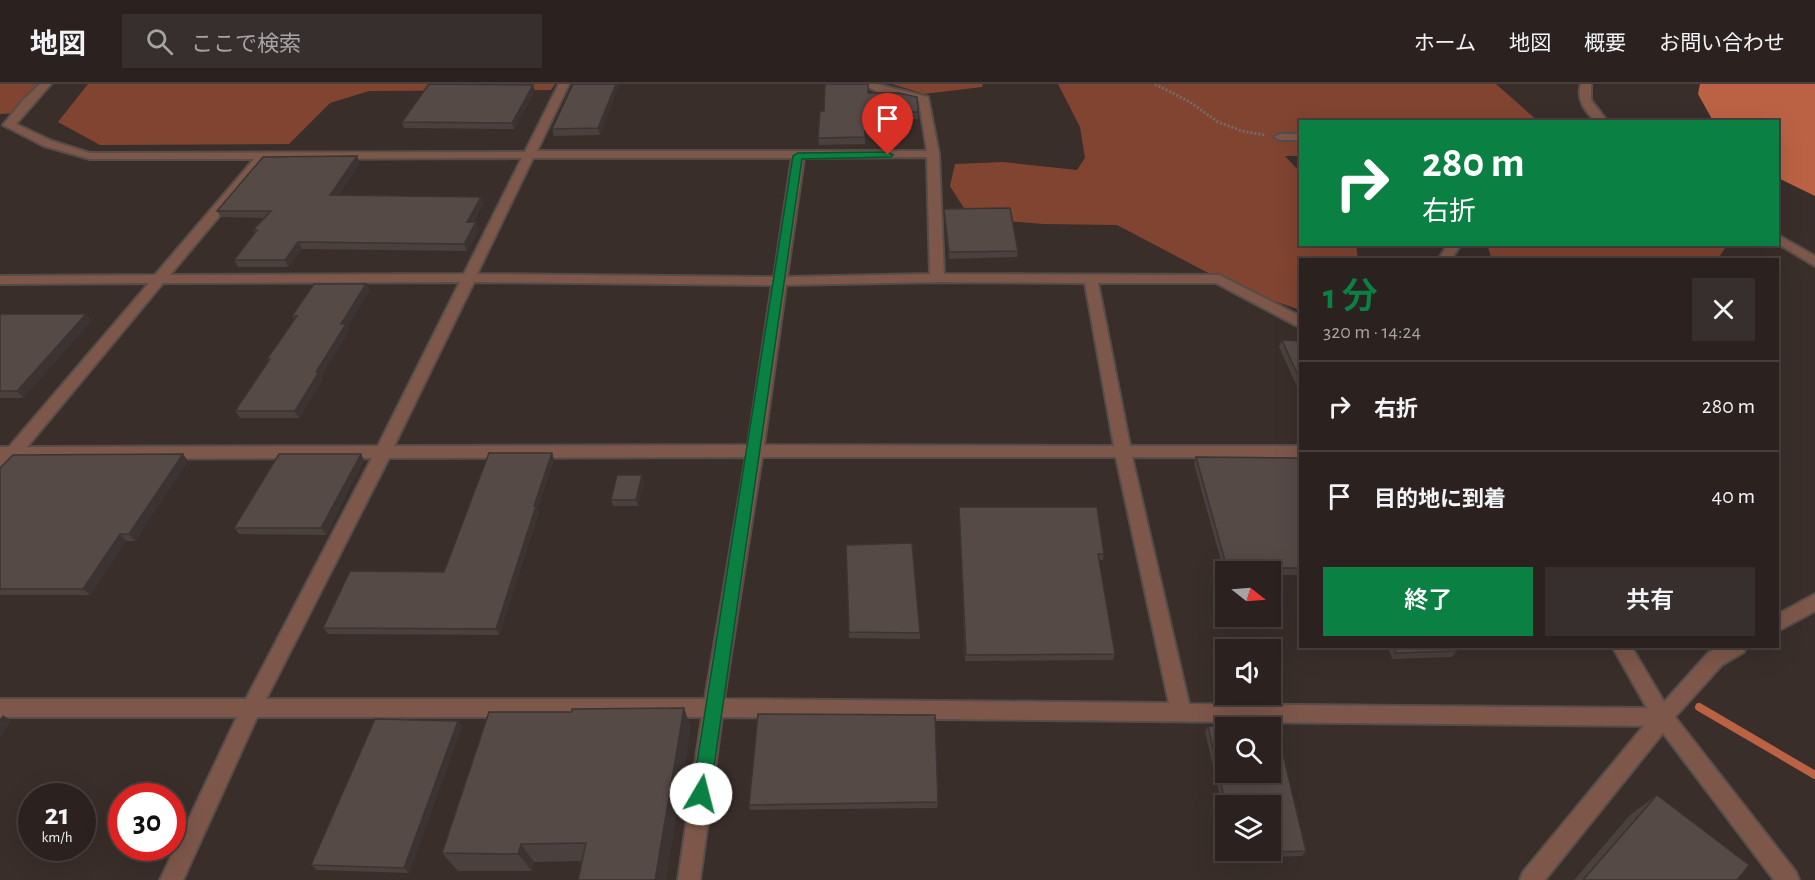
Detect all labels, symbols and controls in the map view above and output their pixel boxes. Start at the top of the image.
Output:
search box [122,14,542,68]
icon: search [143,25,176,58]
text: 地図 [30,31,86,59]
text: ここで検索 [191,33,301,55]
text: ホーム [1414,33,1476,54]
text: 地図 [1509,33,1551,54]
text: 概要 [1584,33,1626,54]
text: お問い合わせ [1659,33,1785,54]
pin [862,93,913,155]
icon: arrive [871,102,904,135]
text: 280 m [1422,142,1525,184]
icon: right [1323,144,1401,222]
text: 右折 [1422,198,1476,225]
button: close [1692,278,1755,341]
text: 1 分 [1323,279,1377,315]
text: 320 m · 14:24 [1323,322,1421,342]
icon: right [1323,390,1356,423]
text: 280 m [1702,395,1755,417]
text: 右折 [1374,398,1418,420]
icon: arrive [1323,480,1356,513]
text: 40 m [1712,485,1755,507]
text: 目的地に到着 [1374,488,1506,510]
north arrow [1215,561,1281,627]
map controls [1215,561,1281,861]
button: 終了 [1323,567,1533,636]
button: 共有 [1545,567,1755,636]
button: sound [1215,639,1281,705]
button: search [1215,717,1281,783]
position arrow [669,762,733,826]
speed limit sign: 30 [108,783,186,861]
button: layers [1215,795,1281,861]
text: 21 [45,800,69,830]
text: km/h [42,830,72,845]

